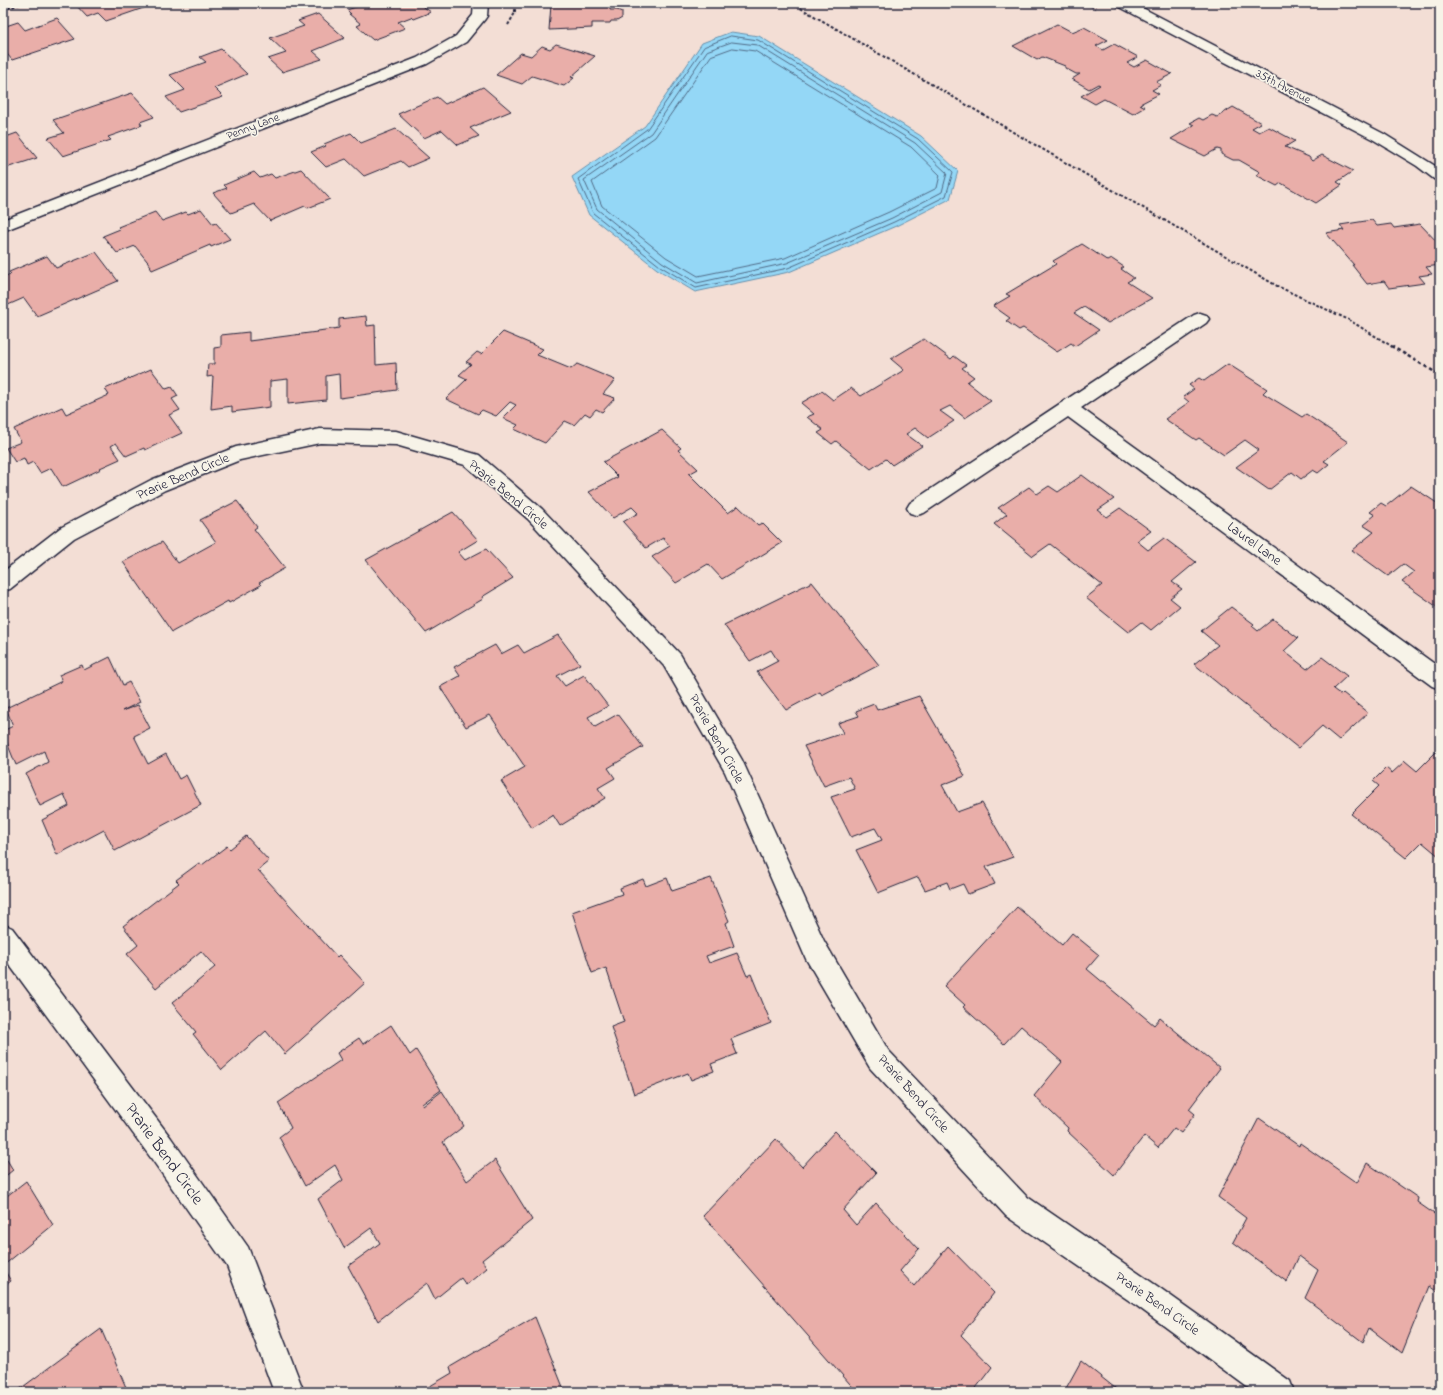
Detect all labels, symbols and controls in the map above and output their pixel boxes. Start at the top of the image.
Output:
street label: 35th Avenue [1252,65,1314,109]
street label: Penny Lane [224,108,283,146]
street label: Prarie Bend Circle [133,448,233,506]
street label: Prarie Bend Circle [463,455,553,535]
street label: Laurel Lane [1222,517,1286,571]
street label: Prarie Bend Circle [683,691,750,788]
street label: Prarie Bend Circle [872,1050,954,1138]
street label: Prarie Bend Circle [119,1098,210,1210]
street label: Prarie Bend Circle [1110,1267,1204,1341]

